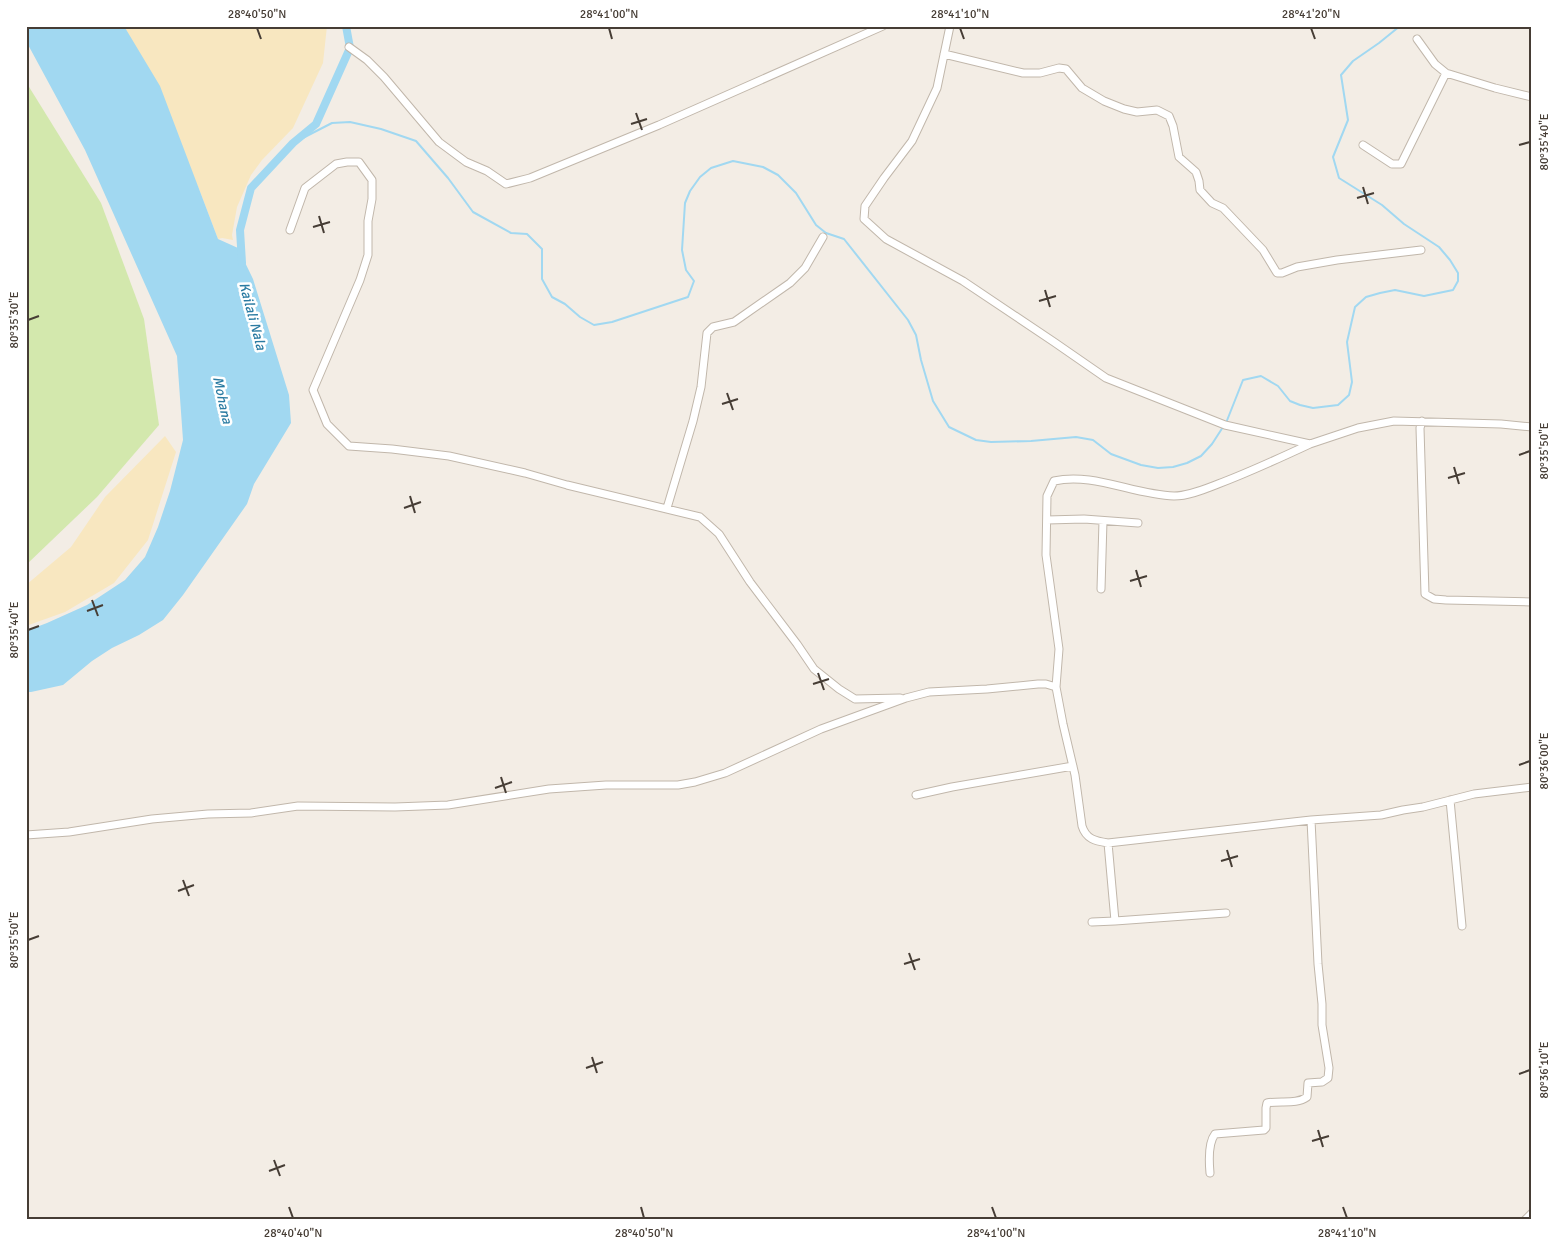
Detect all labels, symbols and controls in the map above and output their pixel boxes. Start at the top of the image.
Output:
text: 28°40'50"N [228,7,286,22]
text: 28°41'00"N [580,7,638,22]
text: 28°41'10"N [931,7,989,22]
text: 28°41'20"N [1282,7,1340,22]
text: 80°35'40"E [1537,113,1552,171]
water label: Kailali Nala [235,280,270,353]
text: 80°35'30"E [7,291,22,349]
water label: Mohana [209,375,236,426]
text: 80°35'50"E [1537,422,1552,480]
text: 80°35'40"E [7,601,22,659]
text: 80°36'00"E [1537,732,1552,790]
text: 80°35'50"E [7,911,22,969]
text: 80°36'10"E [1537,1041,1552,1099]
text: 28°40'40"N [264,1226,322,1241]
text: 28°40'50"N [615,1226,673,1241]
text: 28°41'00"N [967,1226,1025,1241]
text: 28°41'10"N [1318,1226,1376,1241]

